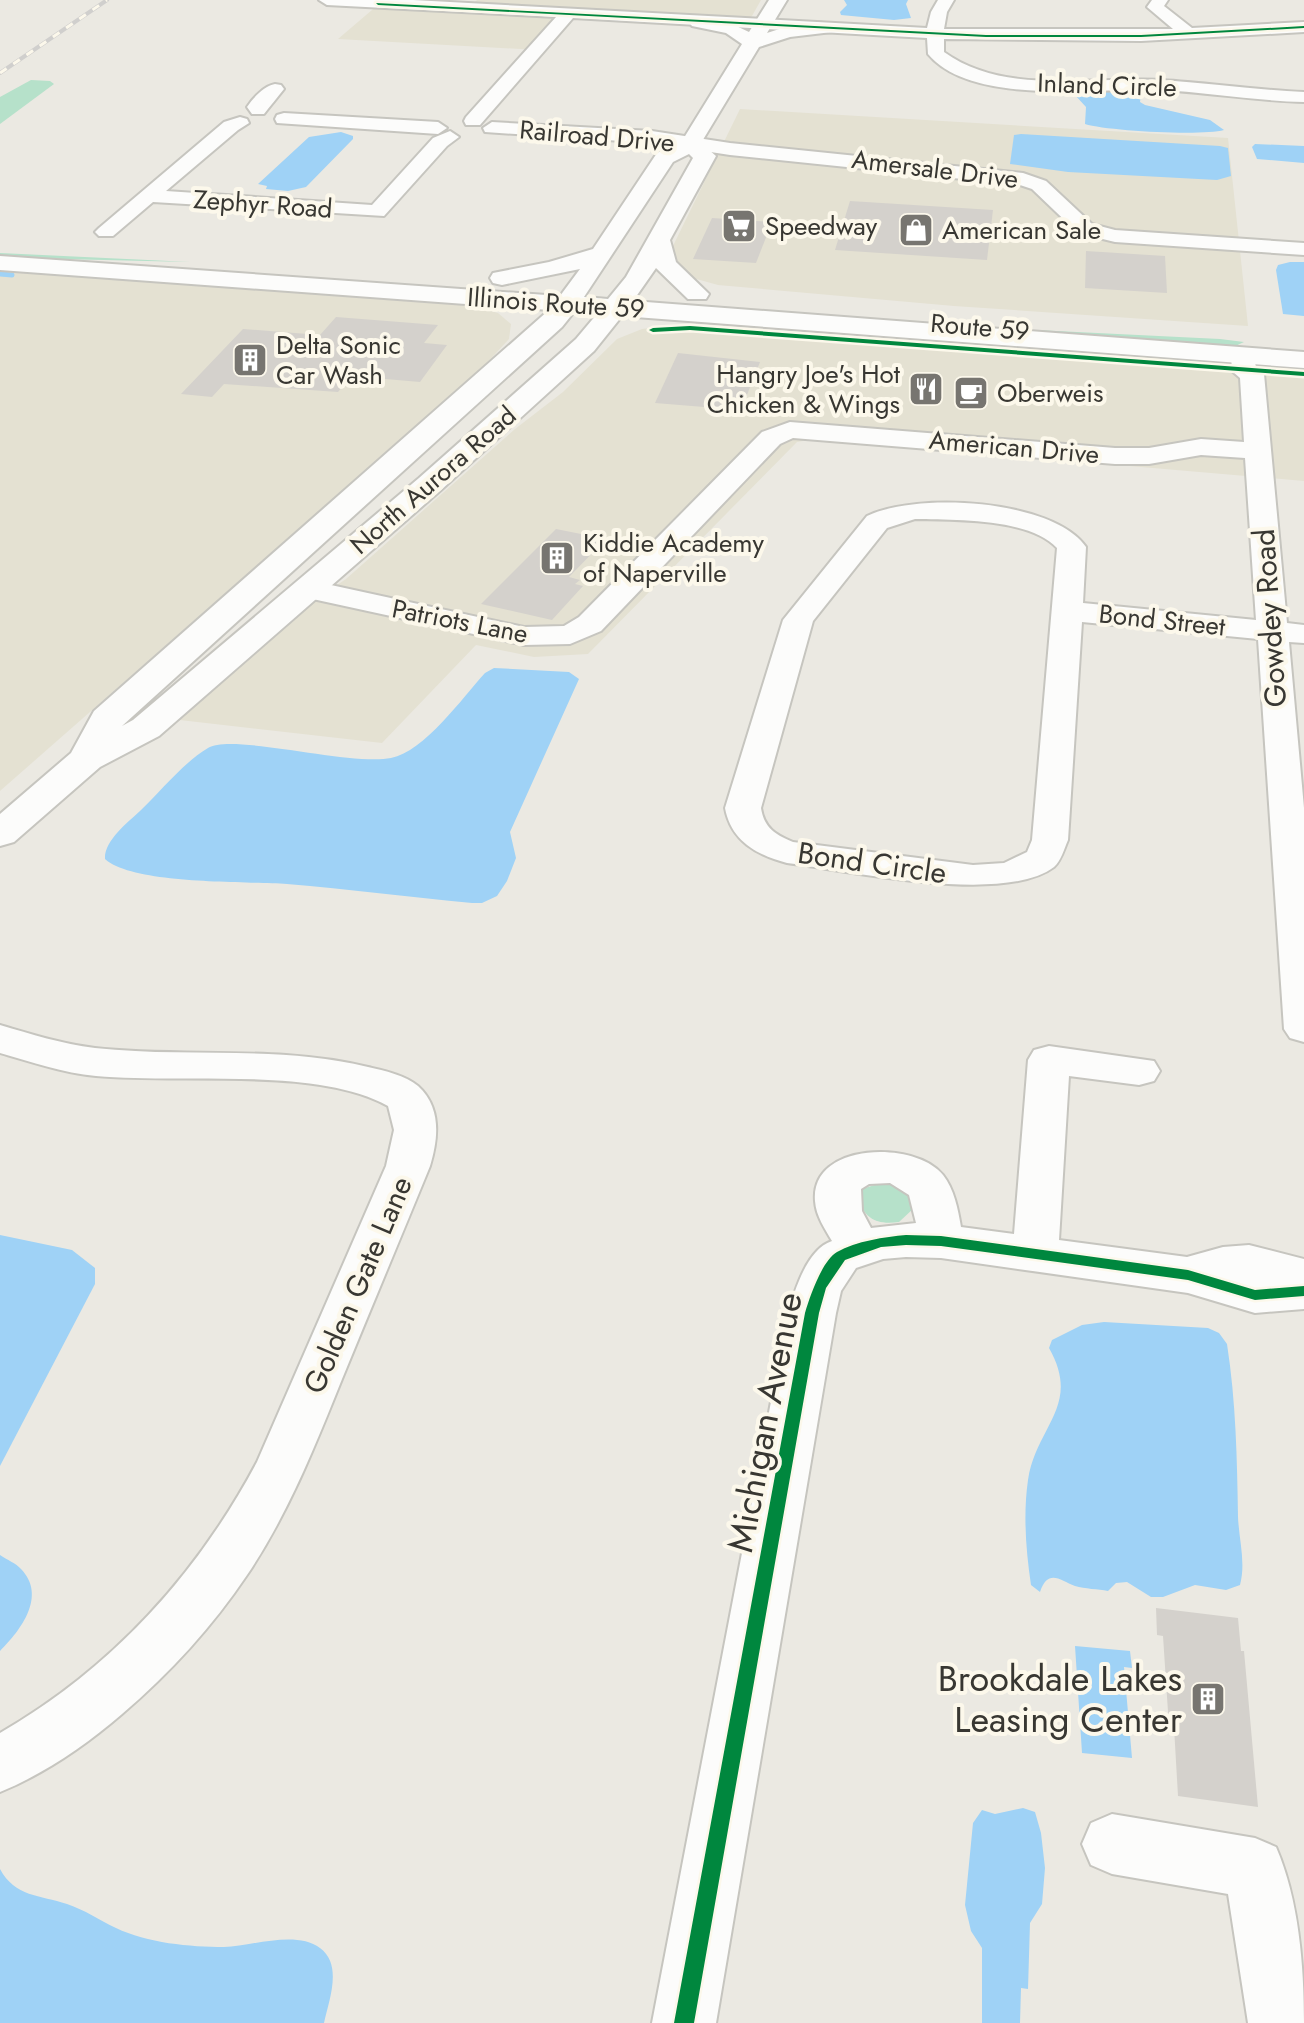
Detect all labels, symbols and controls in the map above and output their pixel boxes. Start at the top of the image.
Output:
street label: Inland Circle [1037,64,1177,106]
street label: Railroad Drive [518,110,676,162]
street label: Amersale Drive [849,140,1021,198]
street label: Zephyr Road [192,180,334,228]
supermarket icon: Speedway [720,207,758,245]
place label: Speedway [765,207,878,245]
shop icon: American Sale [897,211,935,249]
place label: American Sale [942,211,1101,249]
street label: Illinois Route 59 [466,278,646,328]
street label: Route 59 [929,304,1031,350]
place label: Delta Sonic Car Wash [276,326,401,394]
building icon: Delta Sonic Car Wash [231,341,269,379]
place label: Hangry Joe's Hot Chicken & Wings [707,355,901,423]
restaurant icon: Hangry Joe's Hot Chicken & Wings [907,370,945,408]
cafe icon: Oberweis [952,374,990,412]
place label: Oberweis [997,374,1103,412]
street label: North Aurora Road [342,397,524,563]
street label: American Drive [927,421,1101,473]
place label: Kiddie Academy of Naperville [583,524,764,592]
street label: Gowdey Road [1242,527,1297,709]
building icon: Kiddie Academy of Naperville [538,539,576,577]
street label: Patriots Lane [389,589,531,653]
street label: Bond Street [1097,594,1228,646]
street label: Bond Circle [795,831,949,894]
street label: Golden Gate Lane [292,1169,423,1400]
street label: Michigan Avenue [713,1288,815,1556]
place label: Brookdale Lakes Leasing Center [938,1652,1183,1745]
building icon: Brookdale Lakes Leasing Center [1189,1680,1227,1718]

